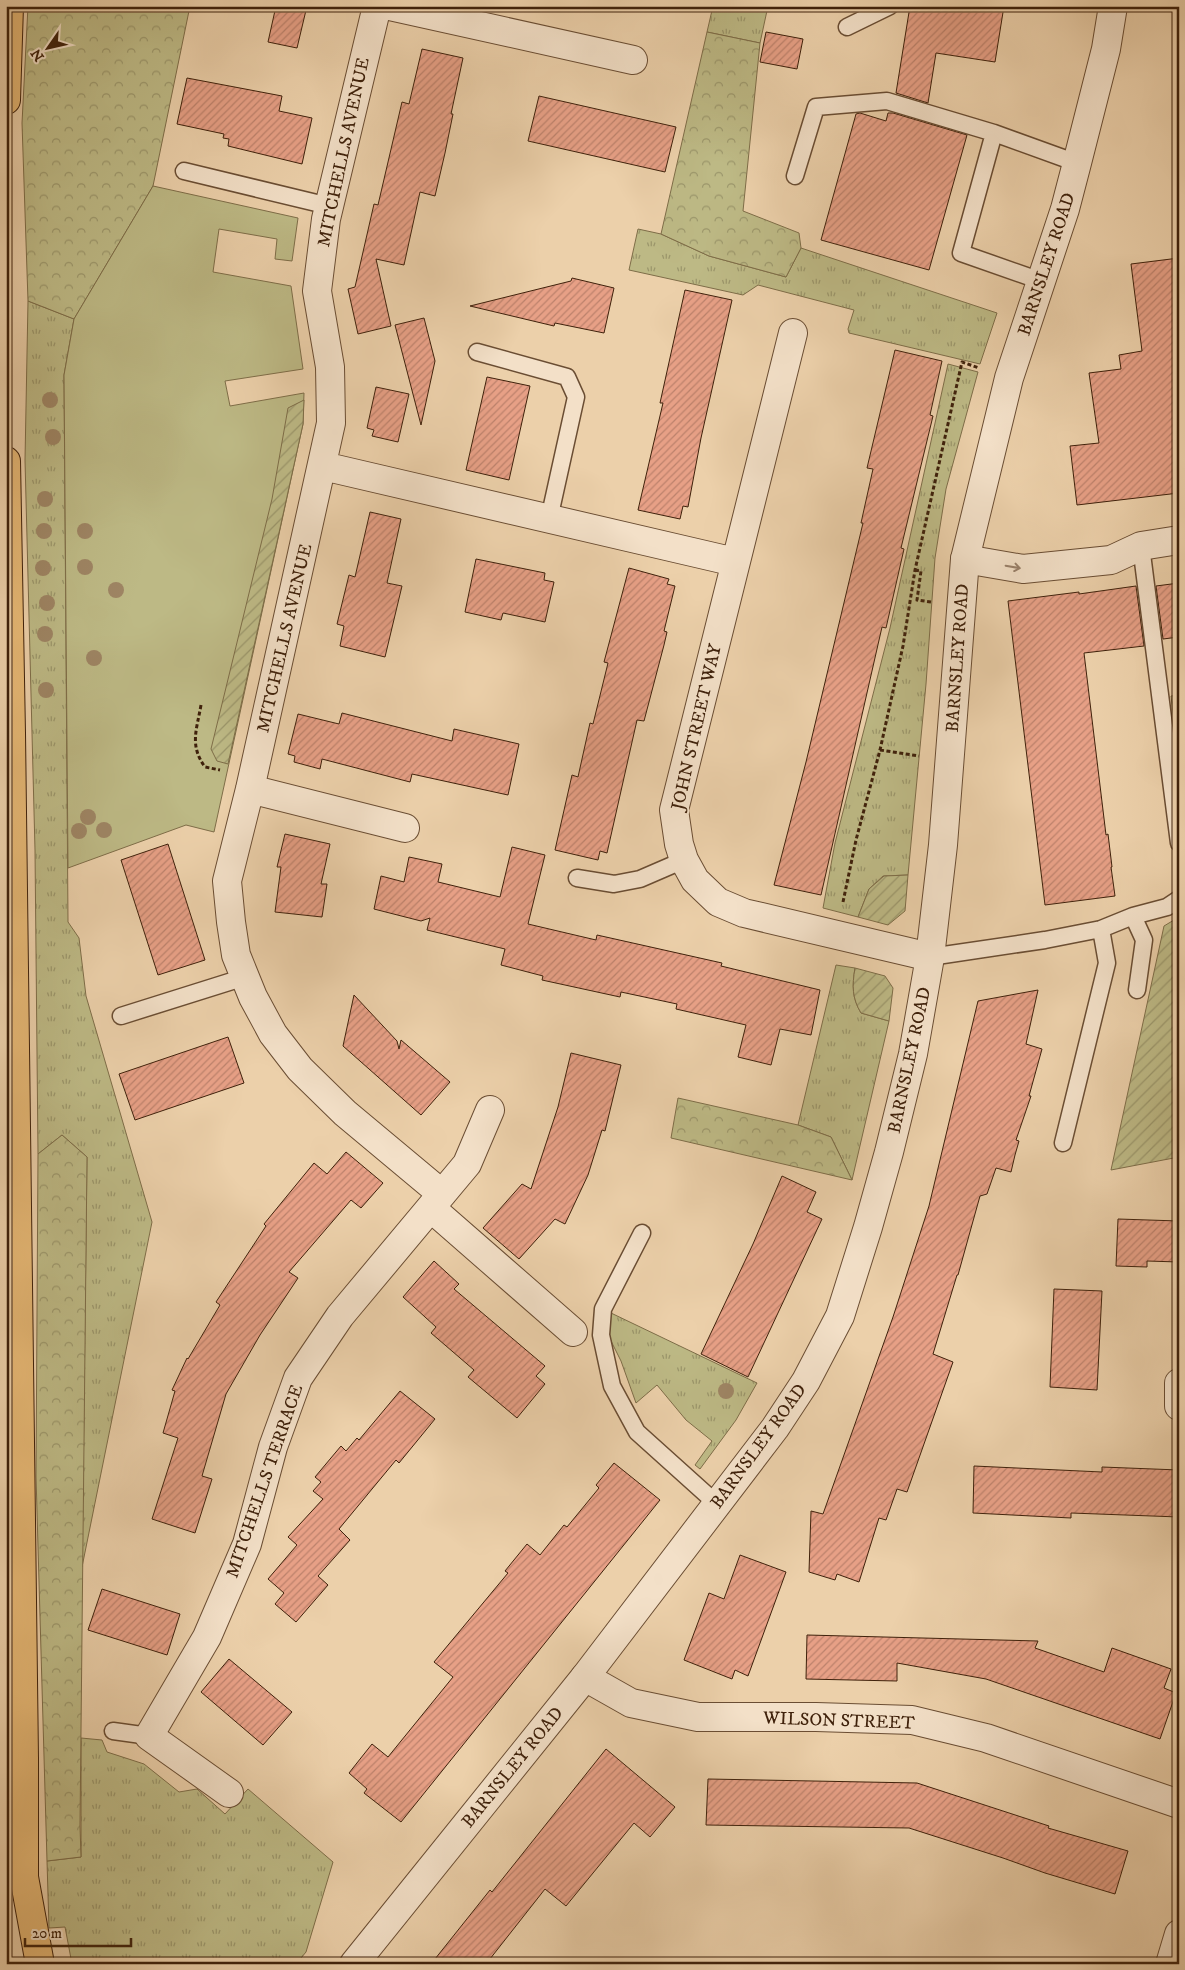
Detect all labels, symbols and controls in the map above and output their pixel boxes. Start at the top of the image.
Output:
north arrow [22,22,72,72]
text: N [27,44,49,65]
street label: MITCHELLS AVENUE [313,55,375,249]
street label: BARNSLEY ROAD [1013,190,1080,339]
street label: MITCHELLS AVENUE [253,541,317,735]
one-way arrow [1004,562,1020,572]
street label: BARNSLEY ROAD [942,583,974,733]
street label: JOHN STREET WAY [667,641,727,814]
street label: BARNSLEY ROAD [884,985,936,1135]
street label: BARNSLEY ROAD [706,1380,812,1513]
street label: MITCHELLS TERRACE [222,1382,308,1581]
street label: BARNSLEY ROAD [457,1703,568,1832]
street label: WILSON STREET [762,1707,915,1735]
scale bar [25,1915,131,1947]
text: 20 m [32,1924,62,1943]

